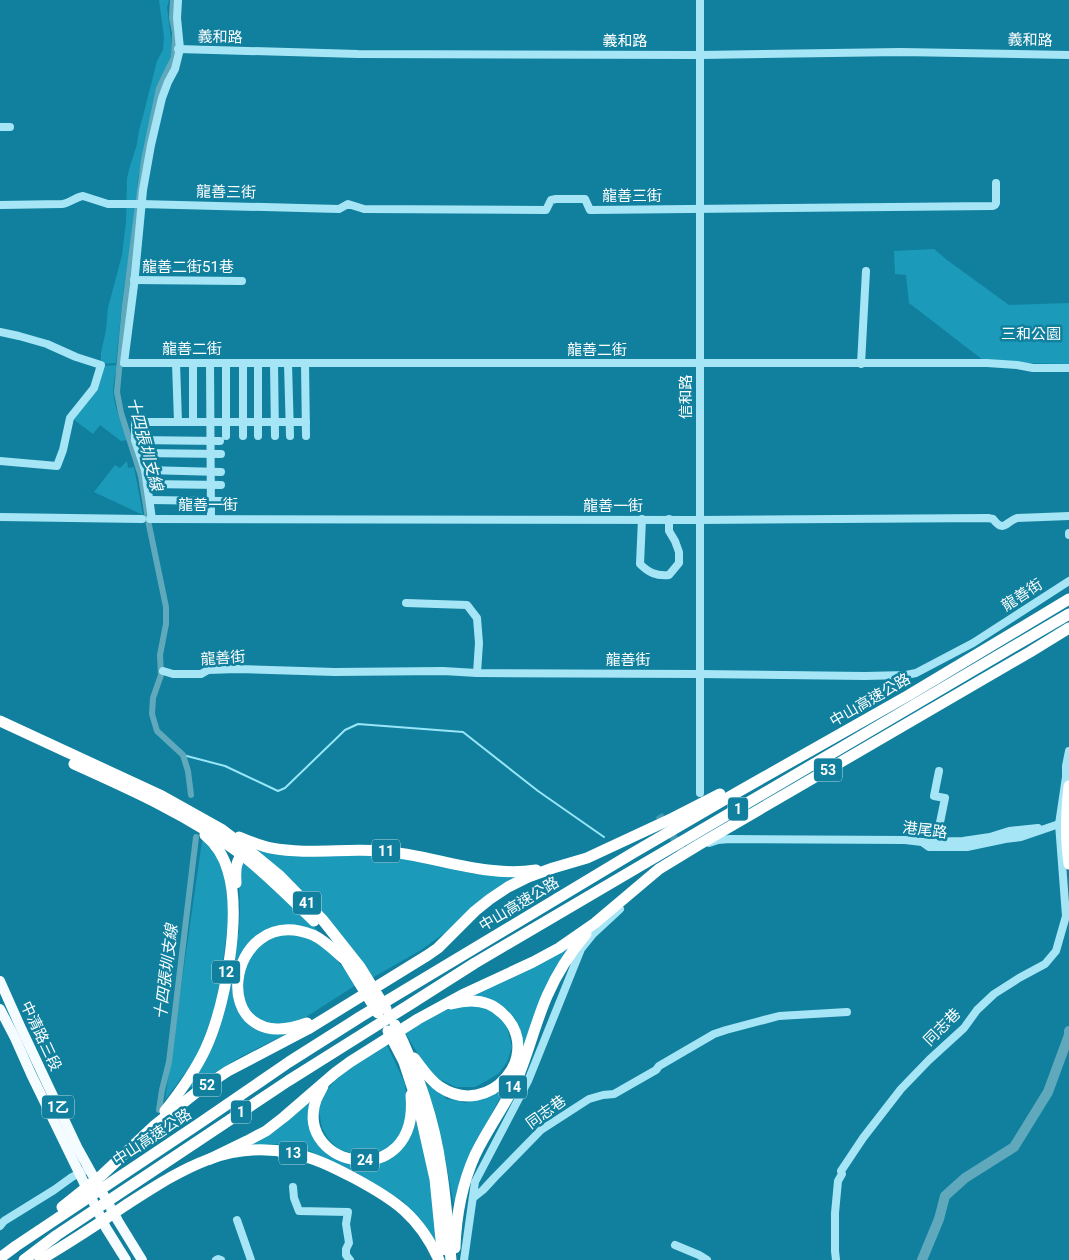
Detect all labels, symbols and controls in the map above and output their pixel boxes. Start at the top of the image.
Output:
street label: 義和路 [197,28,243,46]
street label: 義和路 [1007,31,1053,49]
street label: 義和路 [602,32,648,50]
street label: 龍善三街 [196,182,256,202]
street label: 龍善三街 [602,187,662,205]
street label: 龍善二街51巷 [142,258,234,276]
park label: 三和公園 [1001,325,1061,343]
street label: 龍善二街 [162,340,222,358]
street label: 龍善二街 [567,341,627,359]
street label: 信和路 [677,374,695,420]
water label: 十四張圳支線 [123,395,167,495]
street label: 龍善一街 [178,496,238,514]
street label: 龍善一街 [583,497,643,515]
street label: 龍善街 [998,575,1046,615]
street label: 龍善街 [200,647,246,669]
street label: 龍善街 [605,651,651,669]
street label: 中山高速公路 [827,670,913,730]
road number: 53 [814,758,842,782]
road number: 1 [728,798,748,821]
street label: 港尾路 [902,818,948,842]
road number: 11 [372,839,400,862]
street label: 中山高速公路 [476,873,562,935]
road number: 41 [293,891,321,914]
water label: 十四張圳支線 [151,921,182,1021]
road number: 12 [212,960,240,984]
street label: 中清路三段 [17,998,65,1074]
street label: 同志巷 [920,1005,964,1049]
road number: 52 [193,1074,221,1096]
road number: 14 [499,1076,527,1098]
street label: 同志巷 [523,1091,569,1133]
road number: 1乙 [42,1096,74,1118]
road number: 1 [231,1100,251,1124]
street label: 中山高速公路 [109,1105,195,1169]
road number: 13 [279,1142,307,1164]
road number: 24 [351,1148,379,1172]

